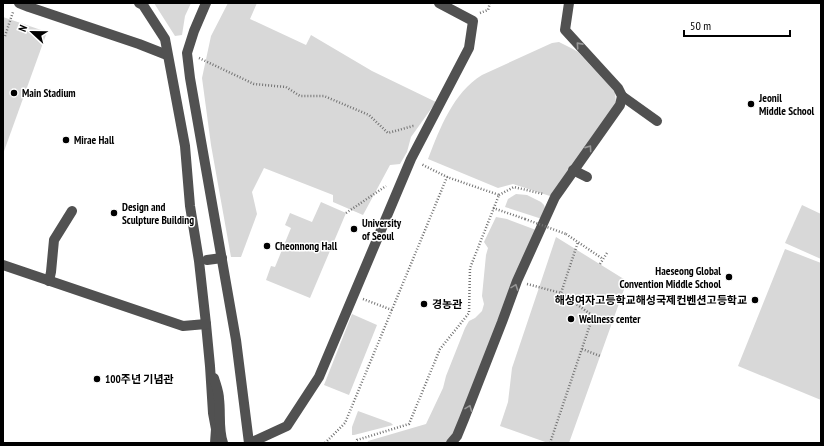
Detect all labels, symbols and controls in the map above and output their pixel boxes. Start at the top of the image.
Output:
north arrow [12,12,52,52]
scale bar [684,12,790,38]
text: 50 m [690,18,711,33]
text: N [15,23,30,34]
one-way arrow [576,42,583,49]
place label: Main Stadium [22,86,76,100]
marker: Main Stadium [9,88,19,98]
place label: Jeonil Middle School [758,91,815,118]
marker: Jeonil Middle School [746,99,756,109]
place label: Mirae Hall [74,133,115,147]
marker: Mirae Hall [61,135,71,145]
one-way arrow [584,146,591,153]
place label: Design and Sculpture Building [122,200,194,227]
marker: Design and Sculpture Building [109,208,119,218]
place label: University of Seoul [362,216,402,243]
marker: University of Seoul [349,224,359,234]
place label: Cheonnong Hall [275,239,337,253]
marker: Cheonnong Hall [262,241,272,251]
place label: Haeseong Global Convention Middle School [619,264,721,291]
marker: Haeseong Global Convention Middle School [724,272,734,282]
one-way arrow [511,284,519,291]
place label: 해성여자고등학교해성국제컨벤션고등학교 [555,293,747,307]
marker: 해성여자고등학교해성국제컨벤션고등학교 [750,295,760,305]
place label: 경농관 [432,297,462,311]
marker: 경농관 [419,299,429,309]
place label: Wellness center [578,312,641,326]
marker: Wellness center [566,314,576,324]
place label: 100주년 기념관 [105,372,174,386]
marker: 100주년 기념관 [92,374,102,384]
one-way arrow [464,405,472,412]

